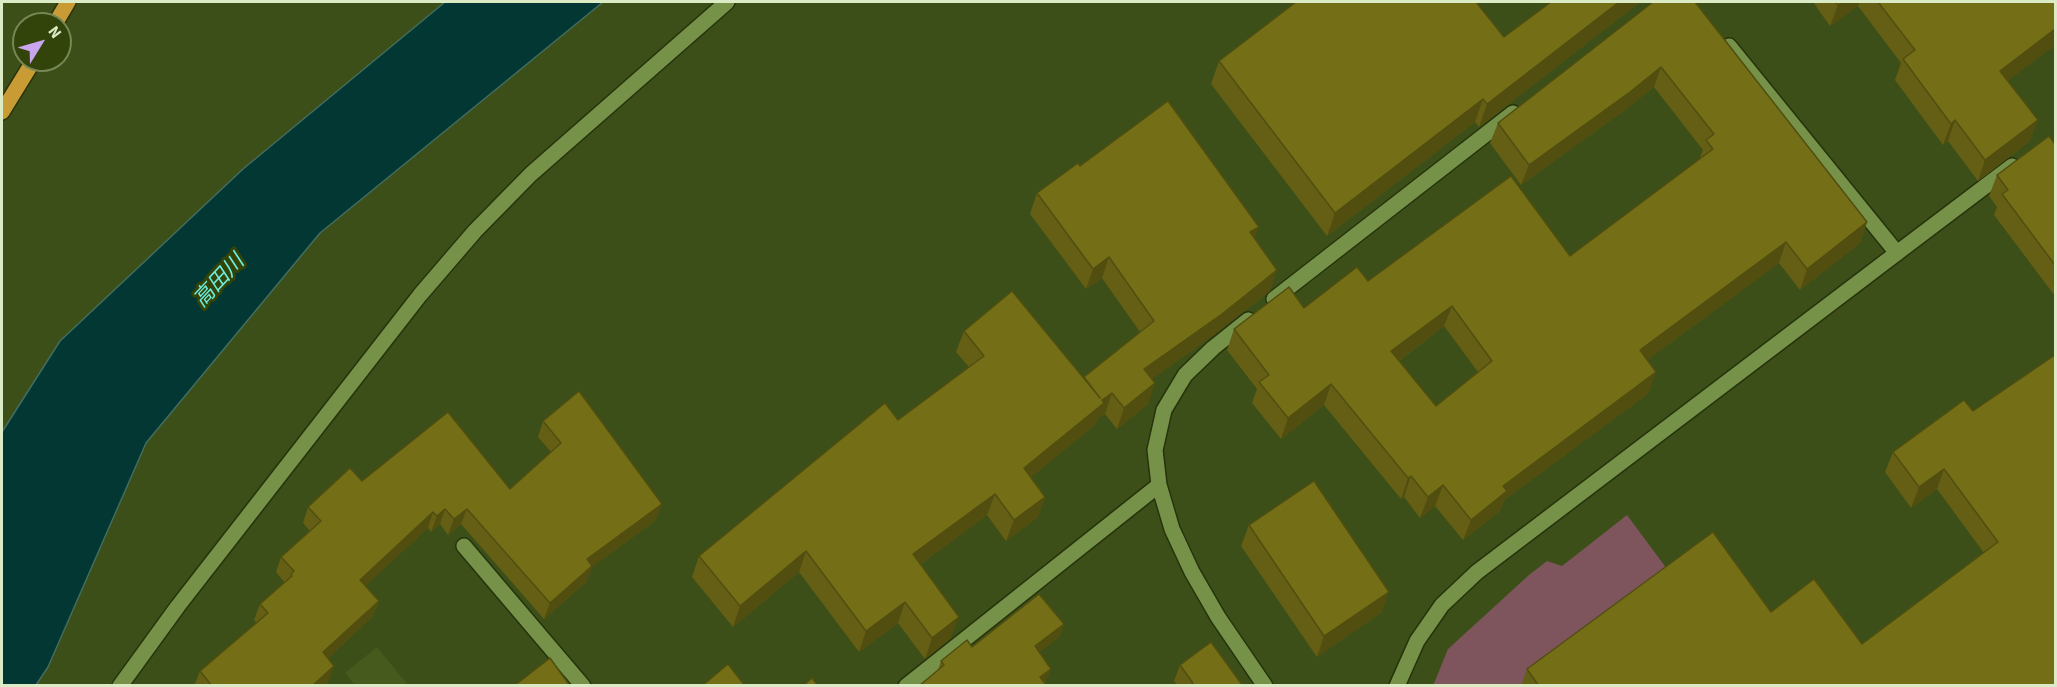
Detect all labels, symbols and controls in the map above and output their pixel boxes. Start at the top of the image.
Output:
north arrow [12,12,72,72]
text: N [43,21,67,43]
water label: 高田川 [189,250,251,314]

